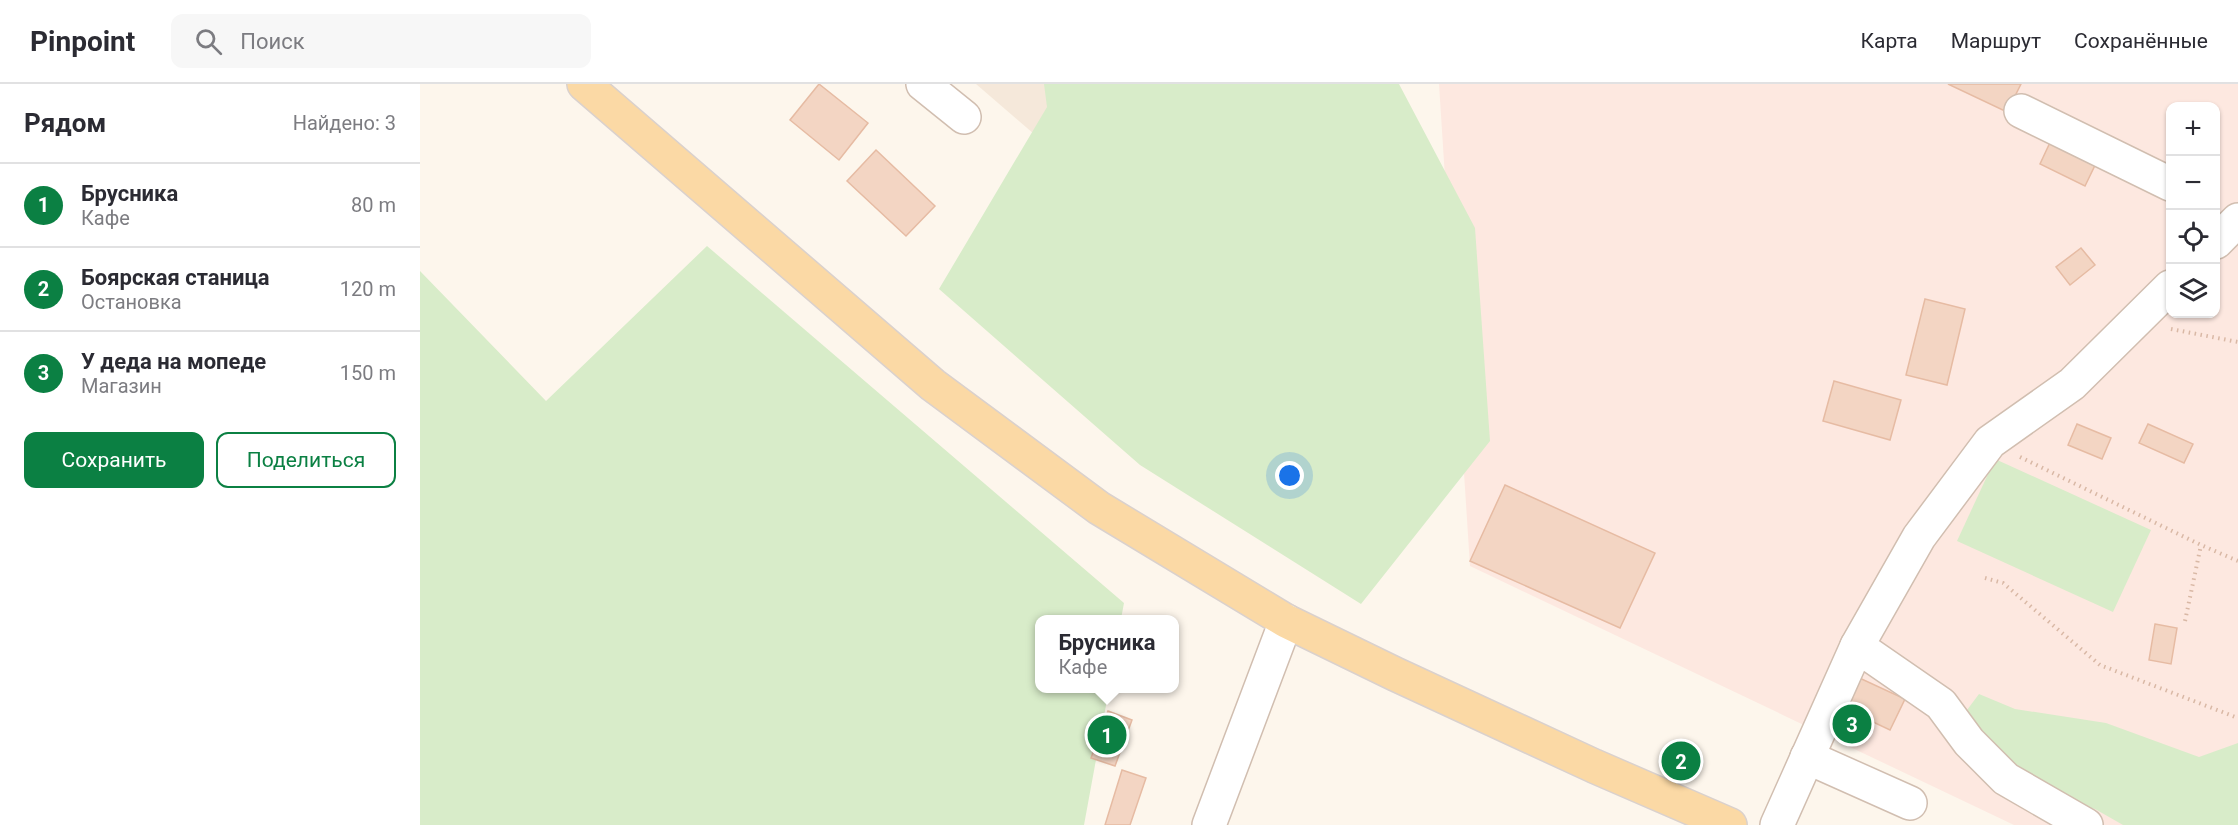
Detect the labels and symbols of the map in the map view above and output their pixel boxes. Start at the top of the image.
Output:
your location [1275,461,1304,490]
pin: 3 [1832,702,1872,746]
pin: 1 [1088,712,1126,758]
pin: 2 [1662,738,1700,784]

